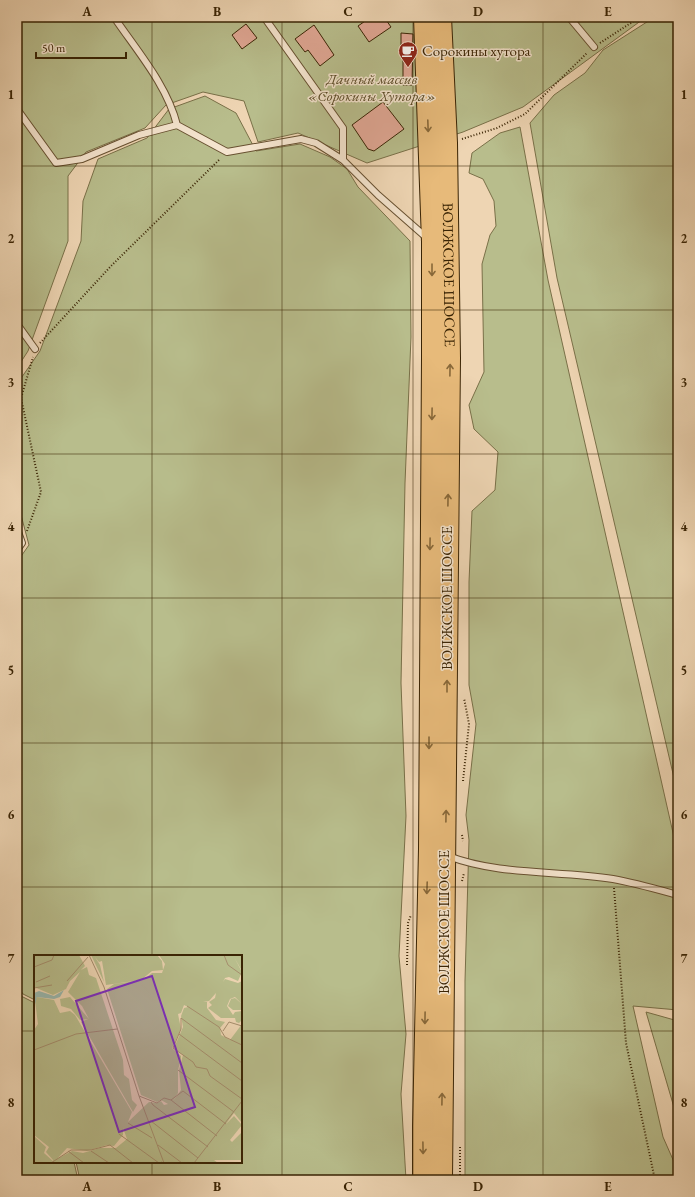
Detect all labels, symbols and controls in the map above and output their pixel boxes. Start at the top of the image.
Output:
text: A [81,3,92,20]
text: B [213,3,221,20]
text: C [343,3,353,20]
text: D [473,3,483,20]
text: E [604,3,612,20]
scale bar [36,34,126,60]
text: 50 m [42,40,66,56]
cafe icon: Сорокины хутора [397,40,419,68]
place label: Сорокины хутора [422,41,530,60]
park label: Дачный массив «Сорокины Хутора» [308,69,436,105]
text: 1 [8,86,15,103]
text: 1 [681,86,688,103]
one-way arrow [425,119,432,132]
street label: ВОЛЖСКОЕ ШОССЕ [439,203,460,348]
text: 2 [8,230,15,247]
text: 2 [681,230,688,247]
one-way arrow [428,263,436,276]
one-way arrow [446,364,454,377]
text: 3 [8,374,15,391]
text: 3 [681,374,688,391]
one-way arrow [428,407,435,420]
one-way arrow [444,494,452,507]
text: 4 [8,518,15,535]
text: 4 [681,518,688,535]
street label: ВОЛЖСКОЕ ШОССЕ [437,525,456,670]
one-way arrow [426,537,434,550]
text: 5 [8,662,14,679]
text: 5 [681,662,687,679]
one-way arrow [443,680,451,693]
one-way arrow [425,736,433,749]
text: 6 [8,806,15,823]
text: 6 [681,806,688,823]
one-way arrow [442,810,450,823]
street label: ВОЛЖСКОЕ ШОССЕ [434,849,453,994]
one-way arrow [424,881,431,894]
text: 7 [8,950,15,967]
text: 7 [681,950,688,967]
inset map [34,955,242,1163]
one-way arrow [421,1011,429,1024]
one-way arrow [438,1093,446,1106]
text: 8 [8,1094,15,1111]
text: 8 [681,1094,688,1111]
one-way arrow [419,1141,427,1154]
text: A [81,1178,92,1195]
text: B [213,1178,221,1195]
text: C [343,1178,353,1195]
text: D [473,1178,483,1195]
text: E [604,1178,612,1195]

